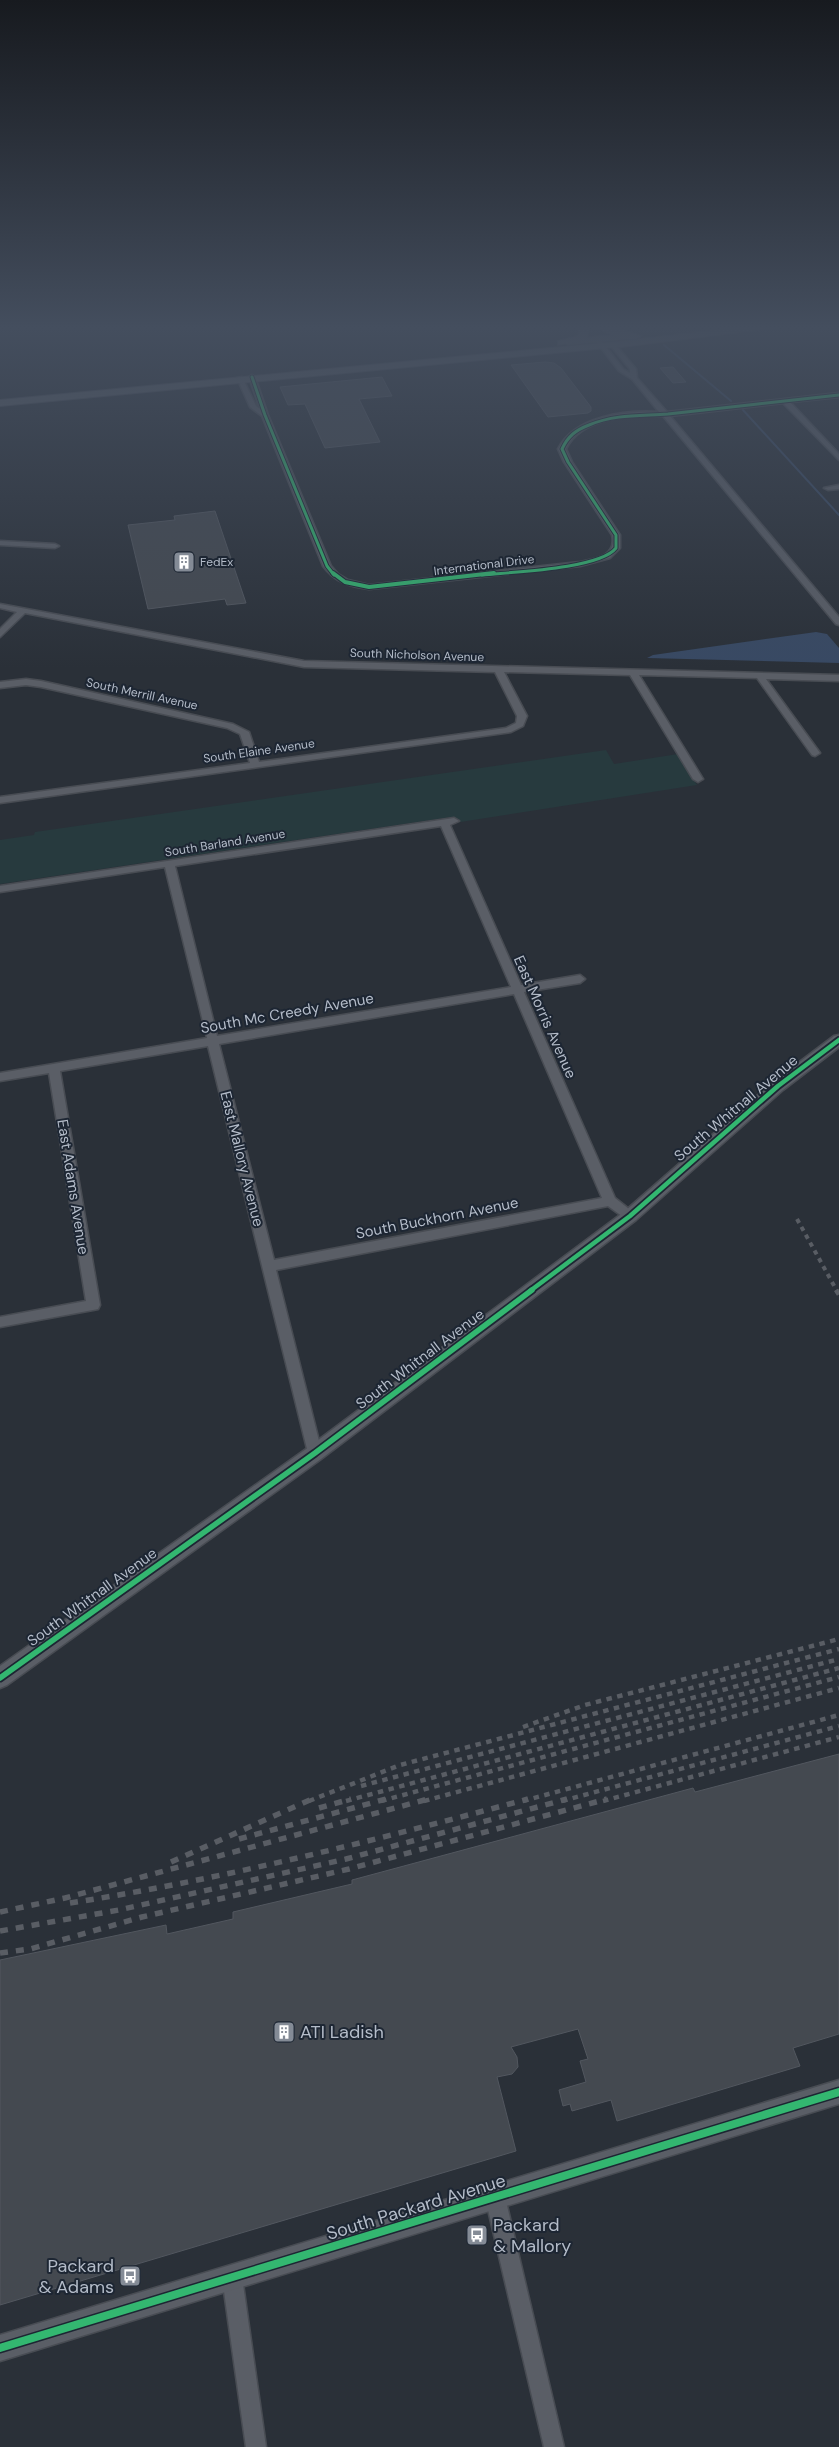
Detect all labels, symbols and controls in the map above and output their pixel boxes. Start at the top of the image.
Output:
building icon: FedEx [172,550,196,574]
street label: International Drive [433,551,535,579]
place label: FedEx [200,554,233,570]
street label: South Nicholson Avenue [350,645,485,665]
street label: South Merrill Avenue [85,674,199,714]
street label: South Elaine Avenue [202,735,316,767]
street label: South Barland Avenue [164,826,286,860]
street label: East Morris Avenue [509,952,581,1082]
street label: South Mc Creedy Avenue [199,988,375,1038]
street label: South Whitnall Avenue [670,1050,802,1166]
street label: East Mallory Avenue [215,1089,269,1229]
street label: East Adams Avenue [52,1118,94,1256]
street label: South Buckhorn Avenue [354,1192,520,1244]
street label: South Whitnall Avenue [352,1304,488,1414]
street label: South Whitnall Avenue [23,1543,161,1651]
building icon: ATI Ladish [272,2020,296,2044]
place label: ATI Ladish [300,2020,384,2044]
street label: South Packard Avenue [324,2168,508,2246]
place label: Packard & Mallory [493,2213,571,2258]
bus stop icon: Packard & Mallory [465,2223,489,2247]
place label: Packard & Adams [38,2254,114,2299]
bus stop icon: Packard & Adams [118,2264,142,2288]

